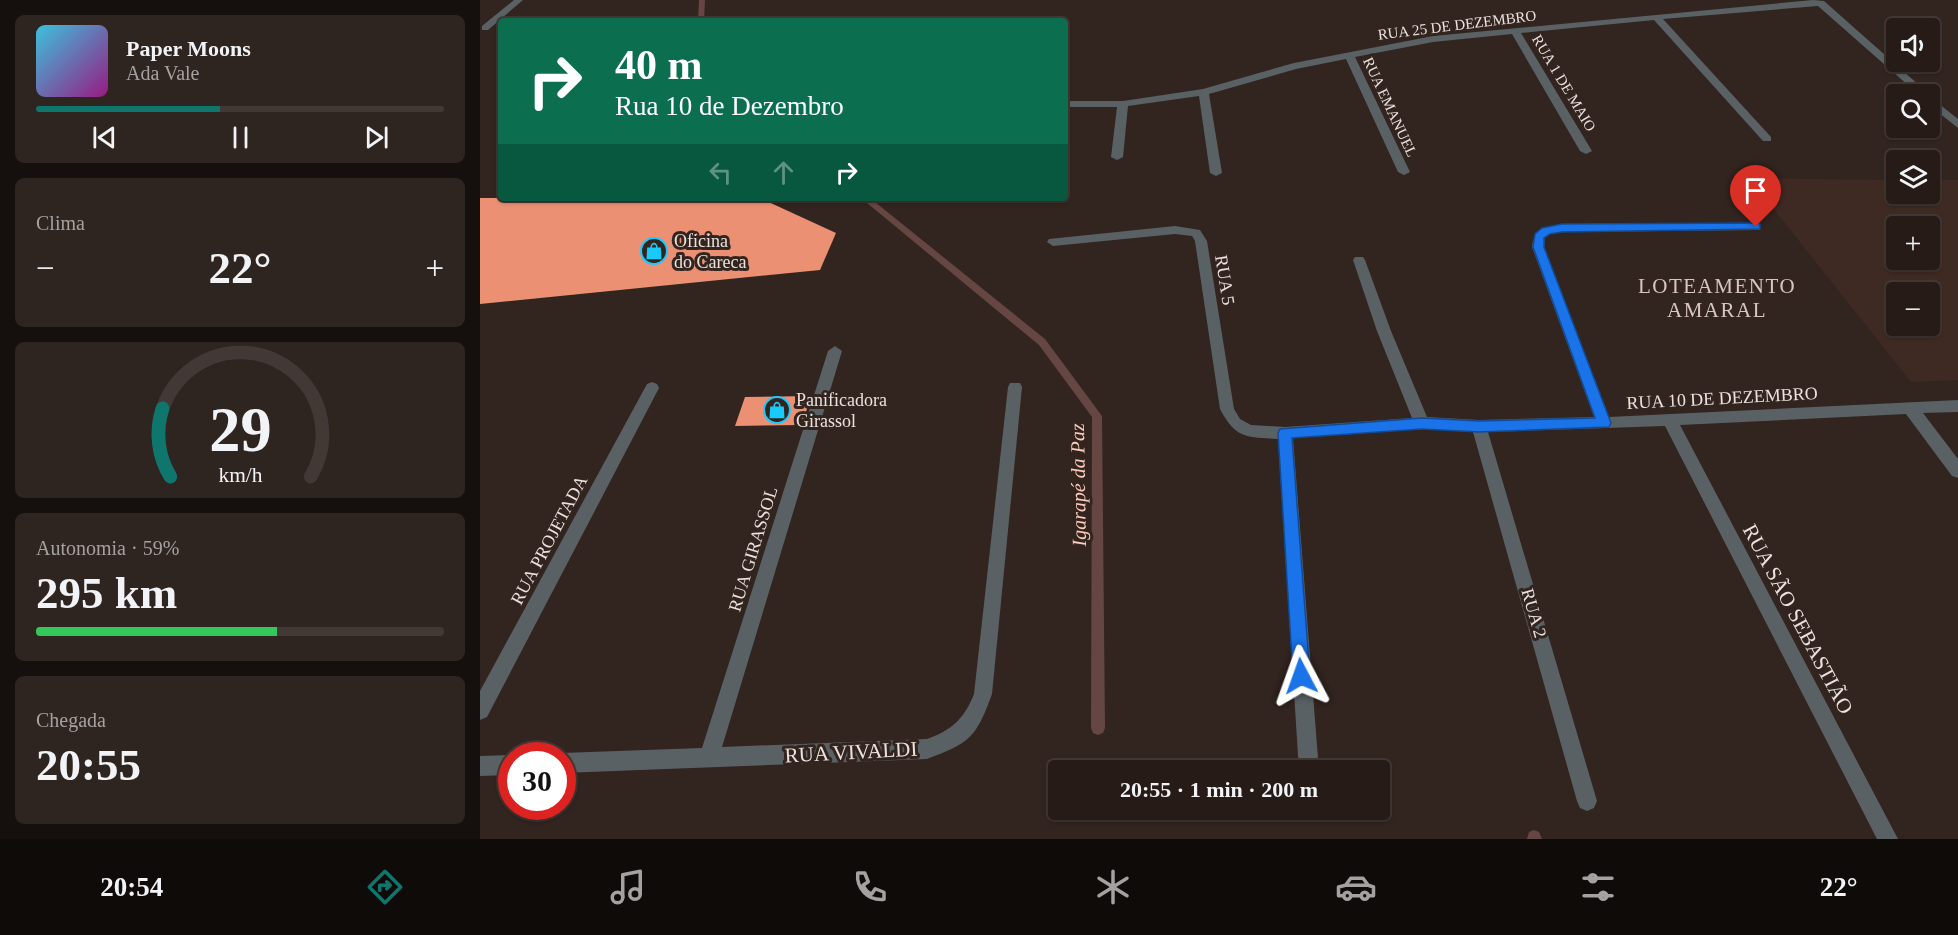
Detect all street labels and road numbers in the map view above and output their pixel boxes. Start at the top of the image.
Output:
street label: RUA 25 DE DEZEMBRO [1377,7,1537,43]
street label: RUA 1 DE MAIO [1529,32,1599,134]
street label: RUA EMANUEL [1360,55,1420,159]
street label: RUA 5 [1211,253,1239,307]
street label: RUA 10 DE DEZEMBRO [1626,383,1818,413]
street label: RUA PROJETADA [507,472,591,608]
street label: RUA GIRASSOL [725,484,781,614]
street label: RUA SÃO SEBASTIÃO [1738,520,1858,718]
street label: RUA 2 [1517,586,1551,640]
street label: RUA VIVALDI [784,737,918,767]

